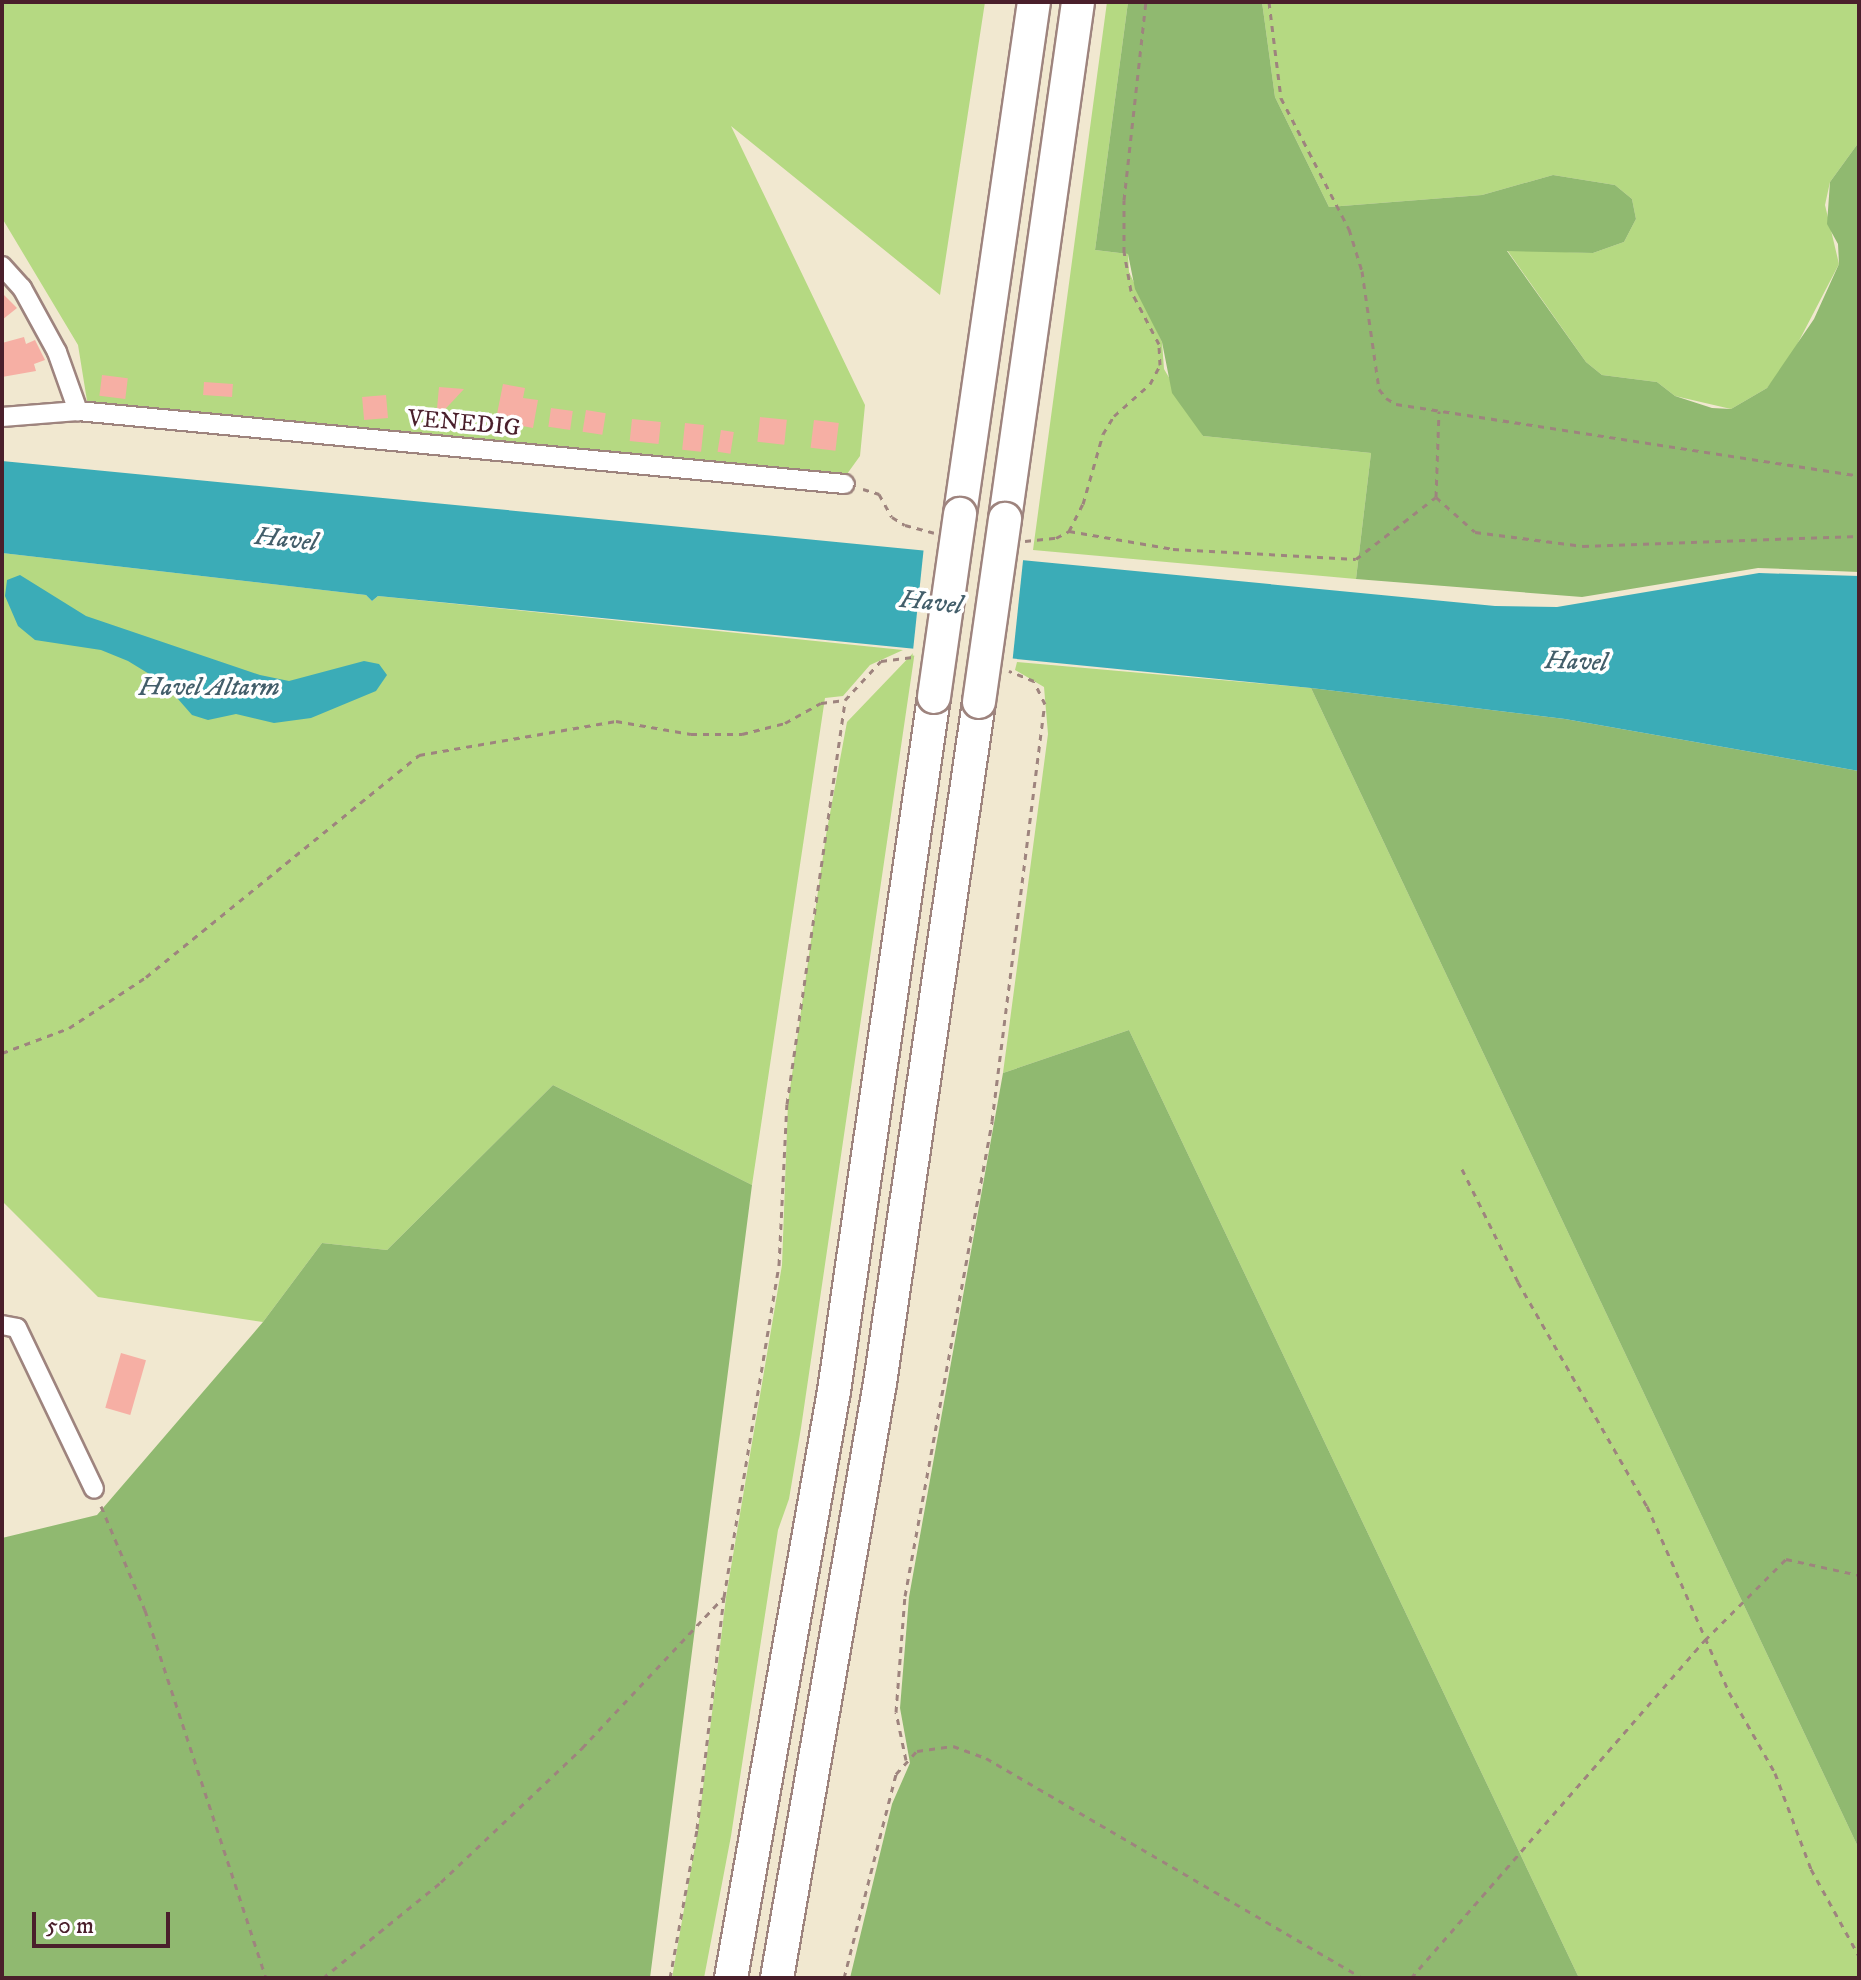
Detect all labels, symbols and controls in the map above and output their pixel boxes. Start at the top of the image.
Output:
street label: VENEDIG [407,405,521,443]
water label: Havel [253,521,319,559]
water label: Havel [898,584,964,622]
water label: Havel [1544,645,1608,679]
water label: Havel Altarm [138,672,280,704]
scale bar [36,1896,174,1946]
text: 50 m [46,1911,94,1941]

